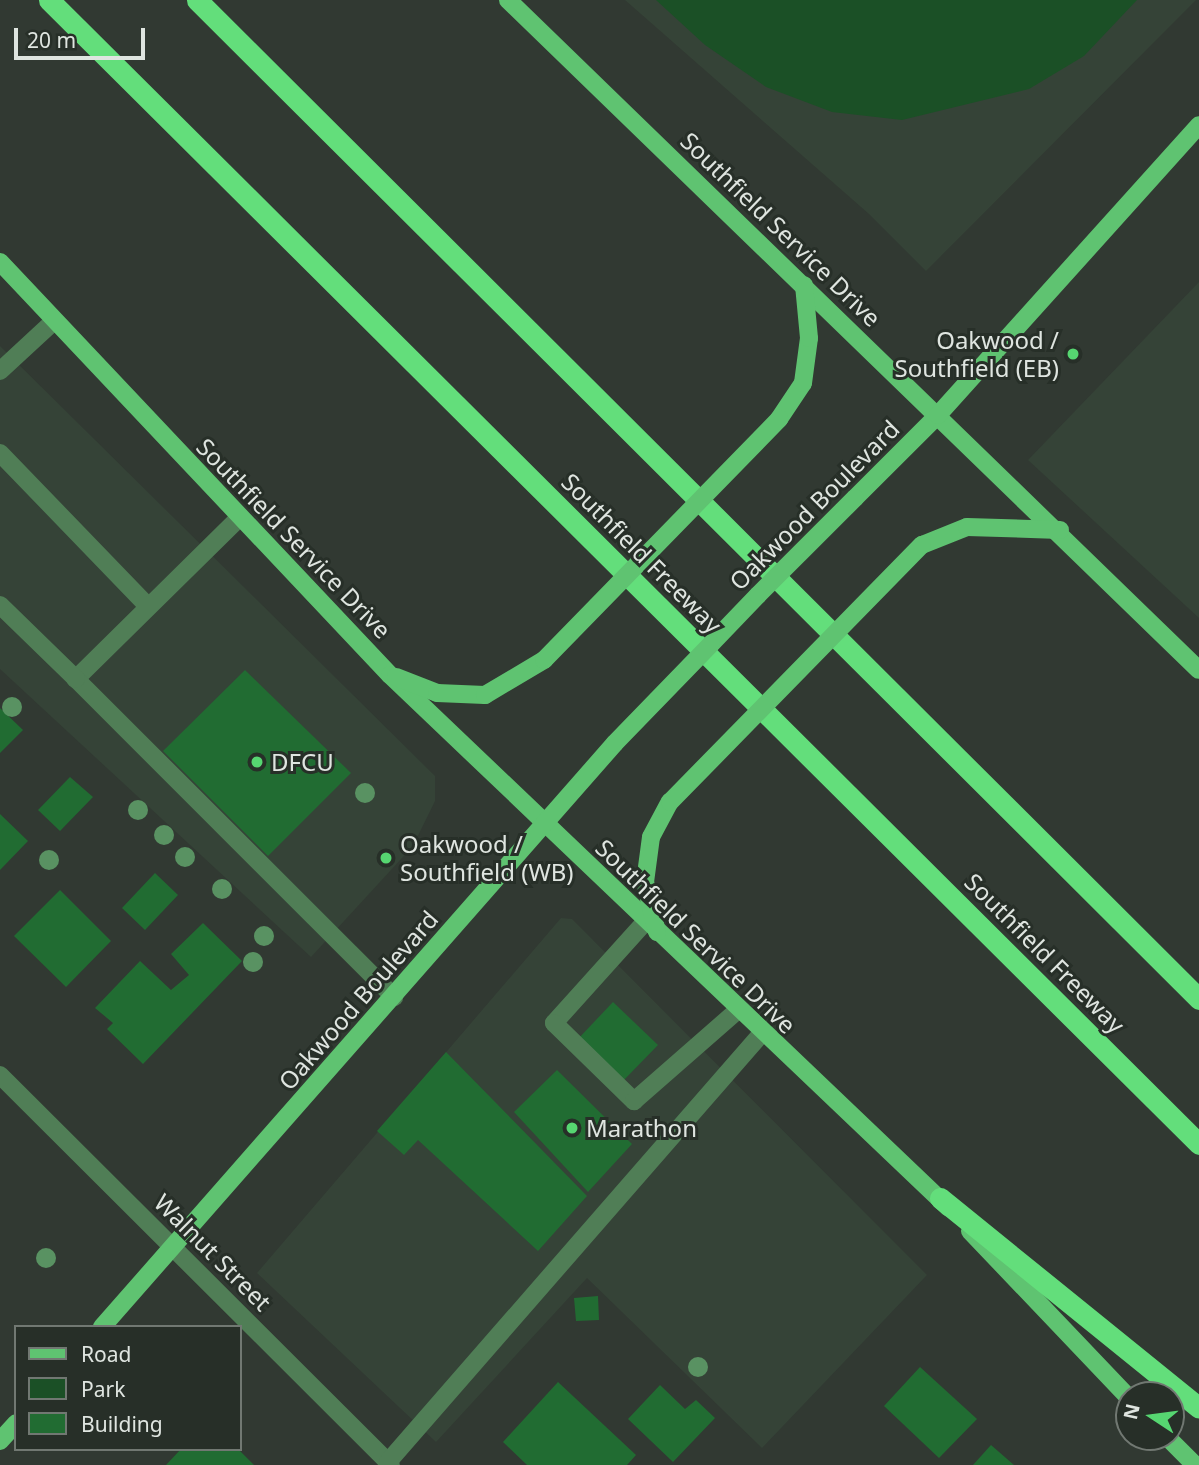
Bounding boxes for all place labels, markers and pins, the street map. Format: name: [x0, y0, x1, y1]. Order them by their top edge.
place label: Oakwood / Southfield (EB): [894, 326, 1059, 382]
marker: Oakwood / Southfield (EB): [1065, 346, 1081, 362]
place label: DFCU: [271, 748, 334, 776]
marker: DFCU: [249, 754, 265, 770]
place label: Oakwood / Southfield (WB): [400, 830, 574, 886]
marker: Oakwood / Southfield (WB): [378, 850, 394, 866]
place label: Marathon: [586, 1114, 697, 1142]
marker: Marathon: [564, 1120, 580, 1136]

